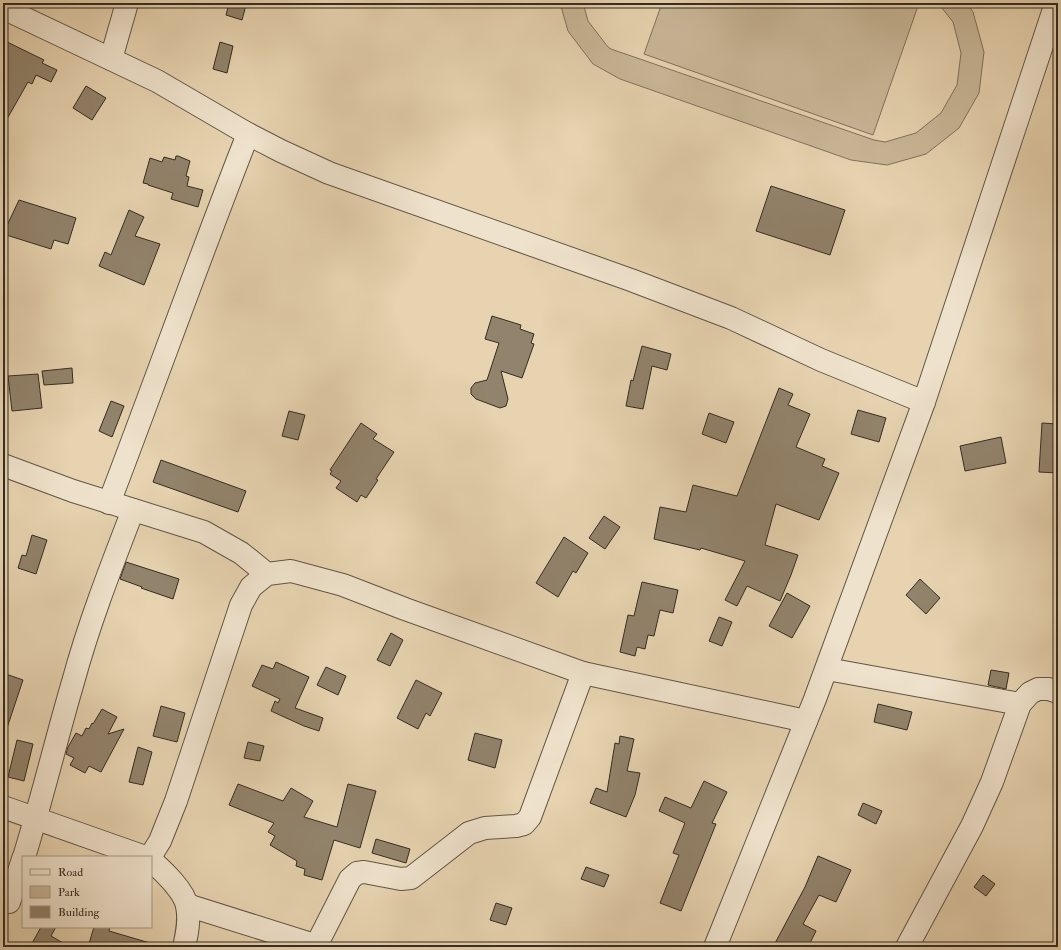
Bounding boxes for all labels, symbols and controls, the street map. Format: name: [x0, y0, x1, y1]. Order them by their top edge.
legend: [22, 856, 152, 928]
text: Road: [58, 865, 83, 880]
text: Park: [58, 885, 80, 900]
text: Building: [58, 905, 101, 920]

